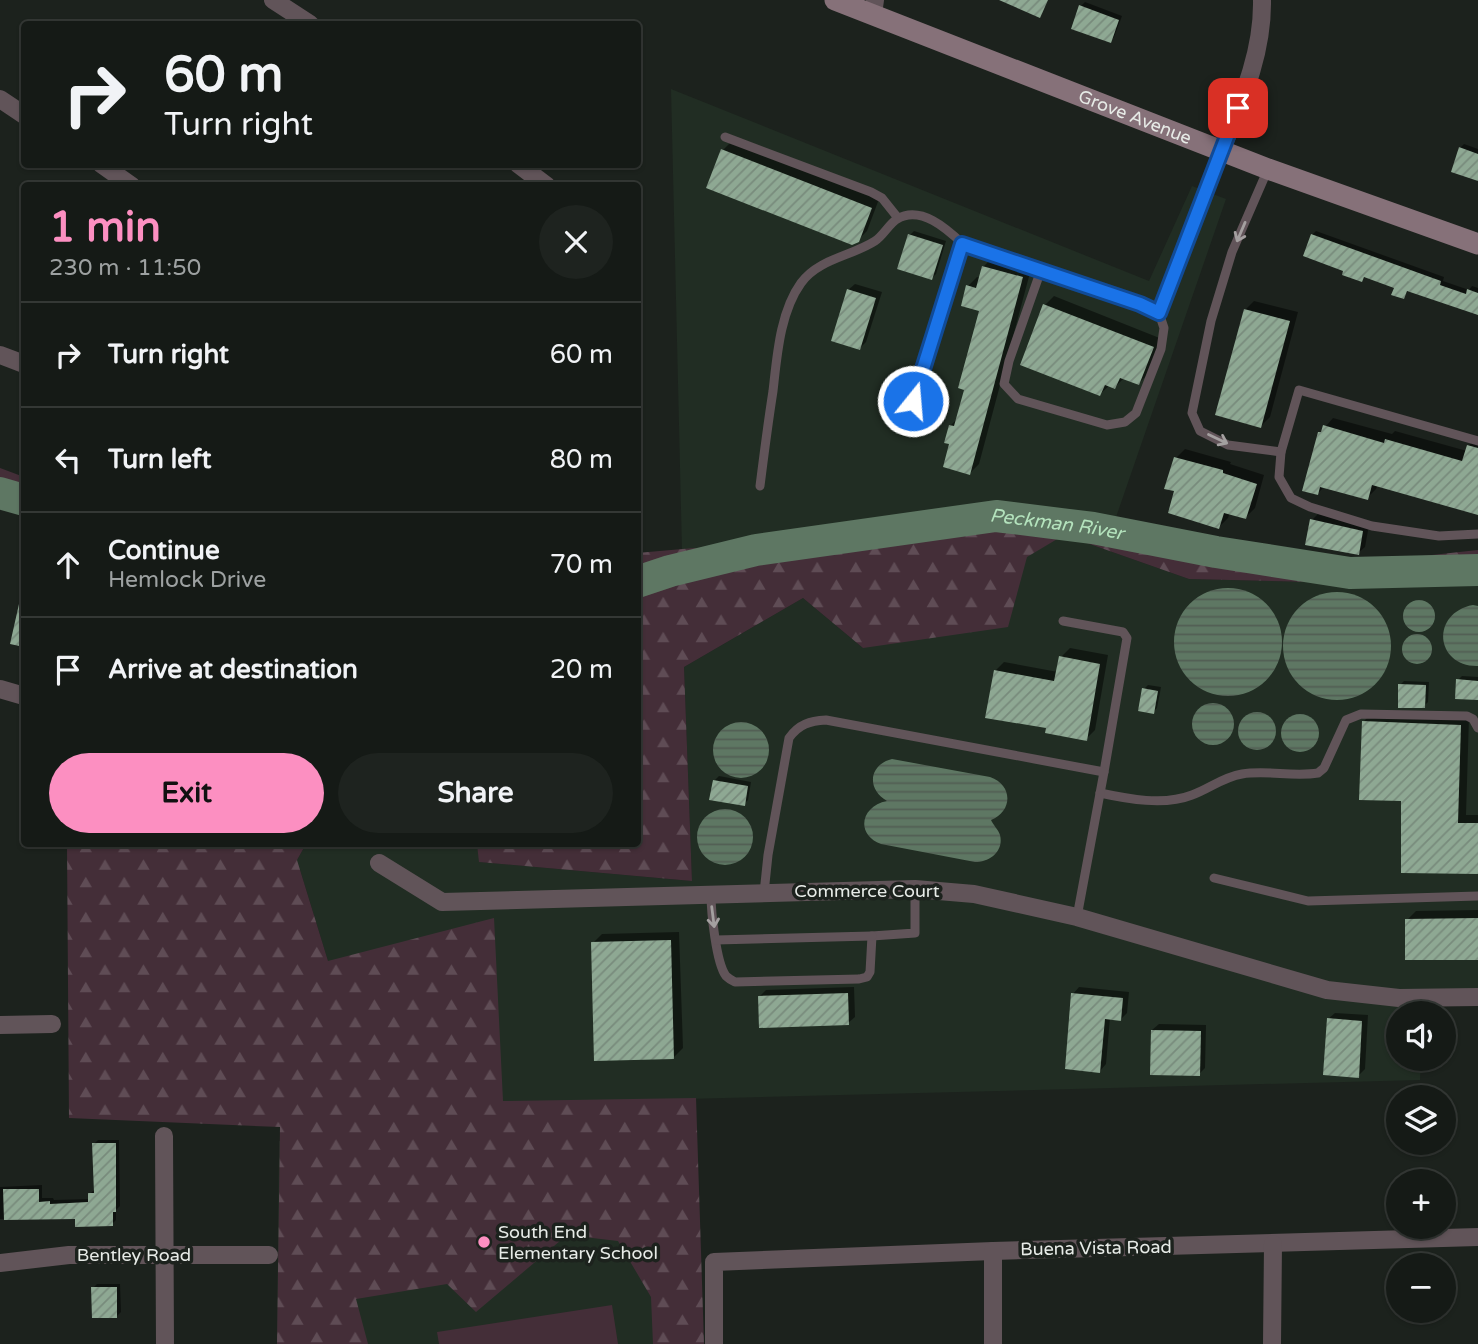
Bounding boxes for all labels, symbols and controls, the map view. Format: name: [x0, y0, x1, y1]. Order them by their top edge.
text: 60 m: [164, 46, 283, 105]
icon: right: [49, 49, 140, 140]
pin: [1208, 78, 1268, 138]
street label: Grove Avenue: [1075, 85, 1195, 149]
icon: arrive: [1219, 89, 1257, 127]
text: Turn right: [164, 106, 313, 144]
text: 1 min: [49, 202, 161, 253]
button: close: [539, 205, 613, 279]
one-way arrow: [1234, 221, 1247, 242]
text: 230 m · 11:50: [49, 254, 201, 282]
icon: right: [49, 336, 87, 374]
text: Turn right: [108, 339, 229, 370]
text: 60 m: [550, 339, 613, 370]
position arrow: [876, 364, 950, 438]
one-way arrow: [1207, 433, 1228, 447]
icon: left: [49, 441, 87, 479]
text: Turn left: [108, 444, 211, 475]
text: 80 m: [550, 444, 613, 475]
water label: Peckman River: [989, 504, 1128, 545]
text: Continue: [108, 535, 220, 566]
icon: ahead: [49, 546, 87, 584]
text: 70 m: [550, 549, 613, 580]
text: Hemlock Drive: [108, 566, 266, 594]
icon: arrive: [49, 651, 87, 689]
text: Arrive at destination: [108, 654, 358, 685]
text: 20 m: [550, 654, 613, 685]
button: Exit: [49, 753, 324, 833]
button: Share: [338, 753, 613, 833]
street label: Commerce Court: [794, 880, 940, 902]
one-way arrow: [706, 905, 719, 928]
map controls: [1386, 1001, 1456, 1323]
button: sound: [1386, 1001, 1456, 1071]
button: layers: [1386, 1085, 1456, 1155]
button: +: [1386, 1169, 1456, 1239]
place label: South End Elementary School: [498, 1221, 658, 1264]
marker: South End Elementary School: [476, 1234, 492, 1250]
street label: Buena Vista Road: [1020, 1236, 1172, 1260]
street label: Bentley Road: [77, 1244, 191, 1266]
button: −: [1386, 1253, 1456, 1323]

